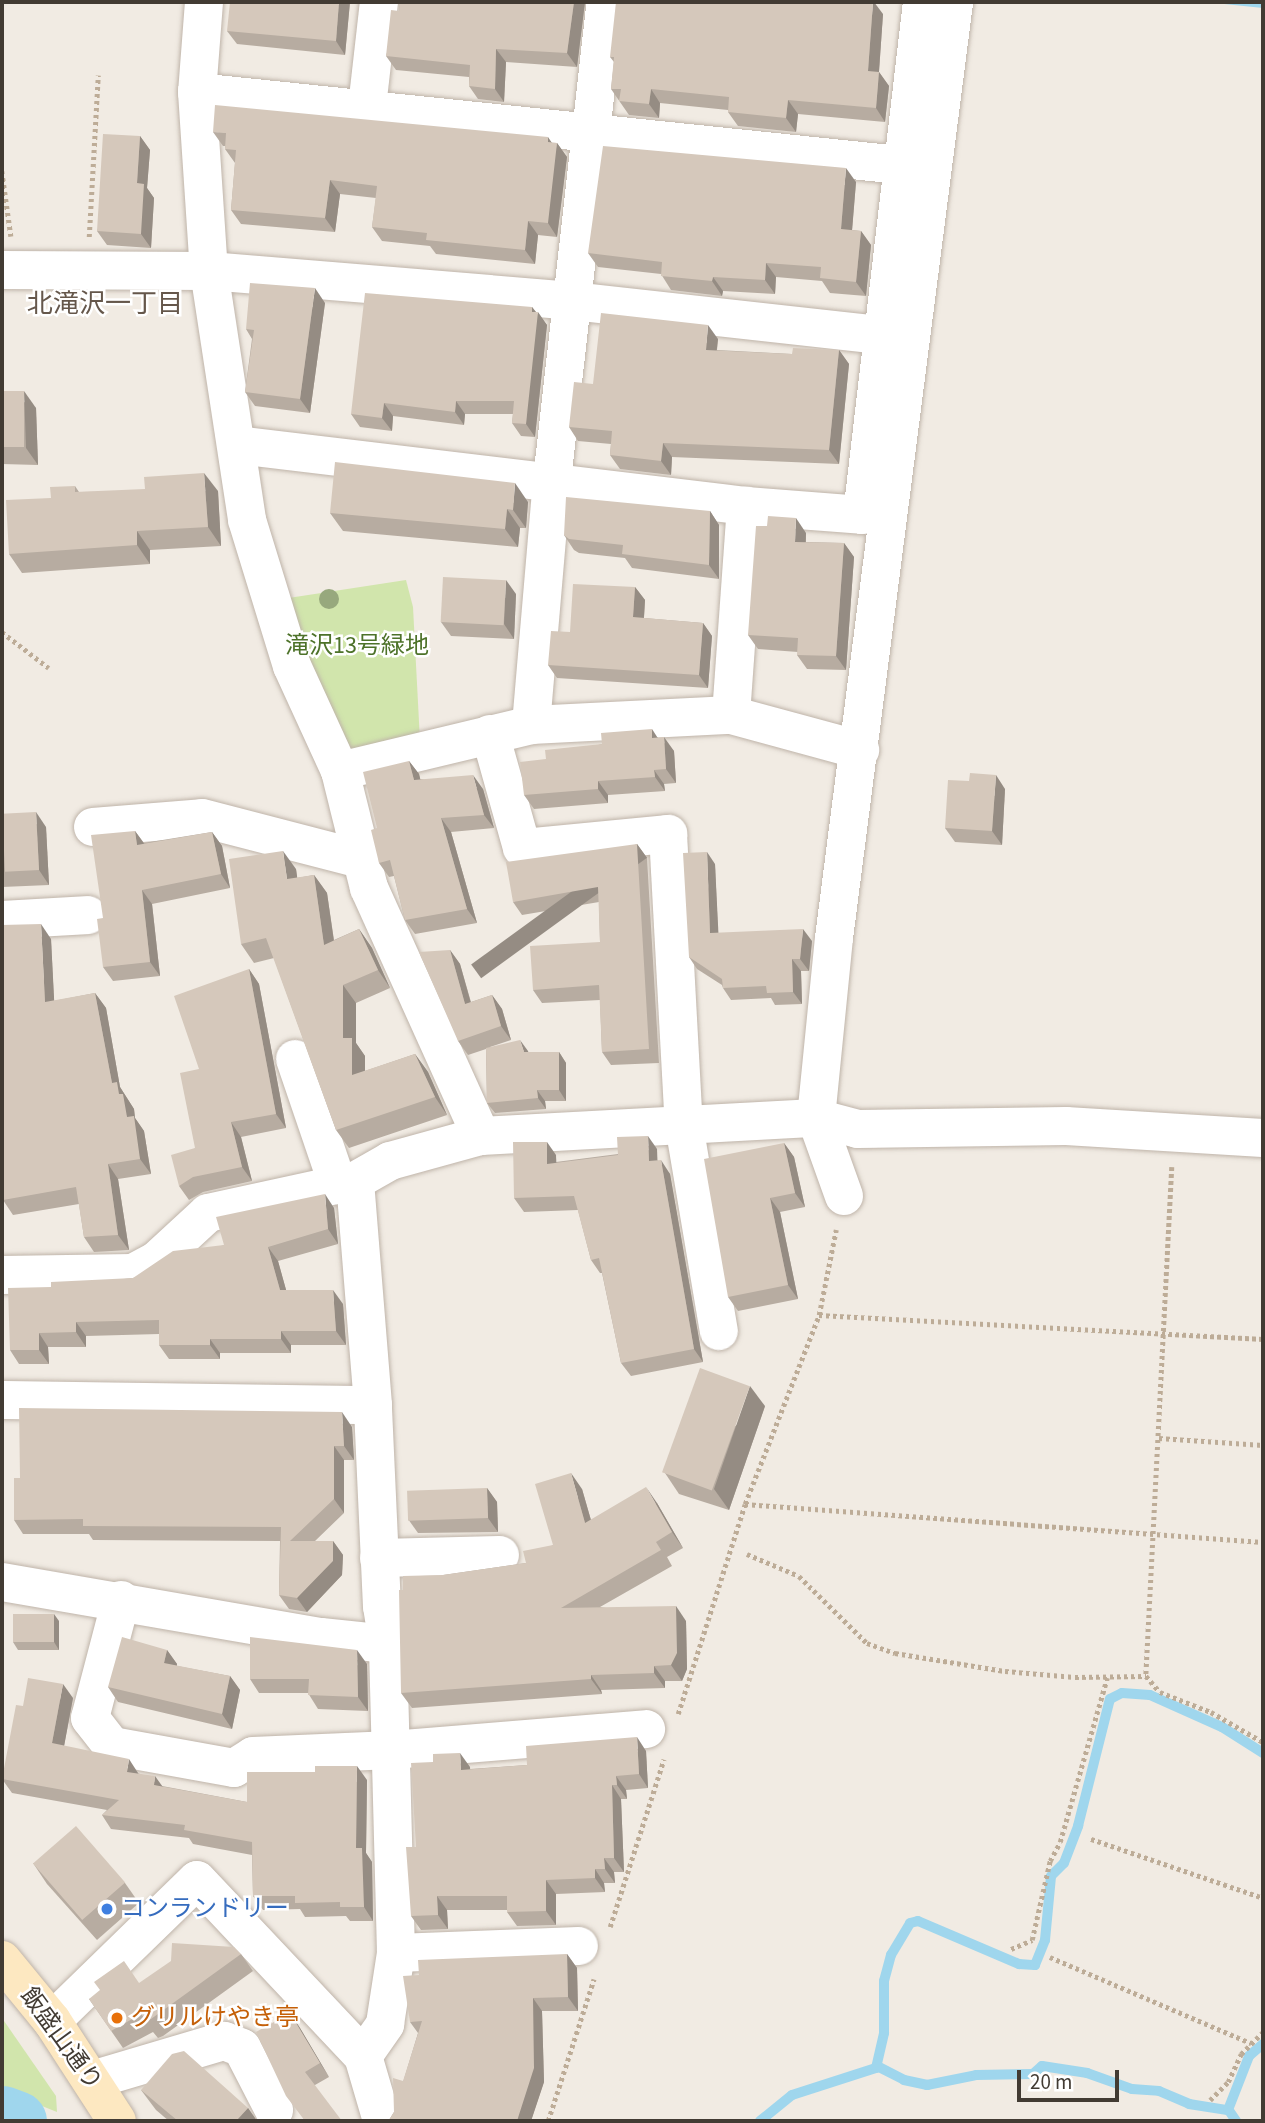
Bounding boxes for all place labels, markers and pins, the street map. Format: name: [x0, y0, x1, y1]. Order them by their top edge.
place label: コンランドリー: [121, 1895, 289, 1923]
marker: コンランドリー: [99, 1901, 115, 1917]
place label: グリルけやき亭: [131, 2004, 299, 2032]
marker: グリルけやき亭: [109, 2010, 125, 2026]

